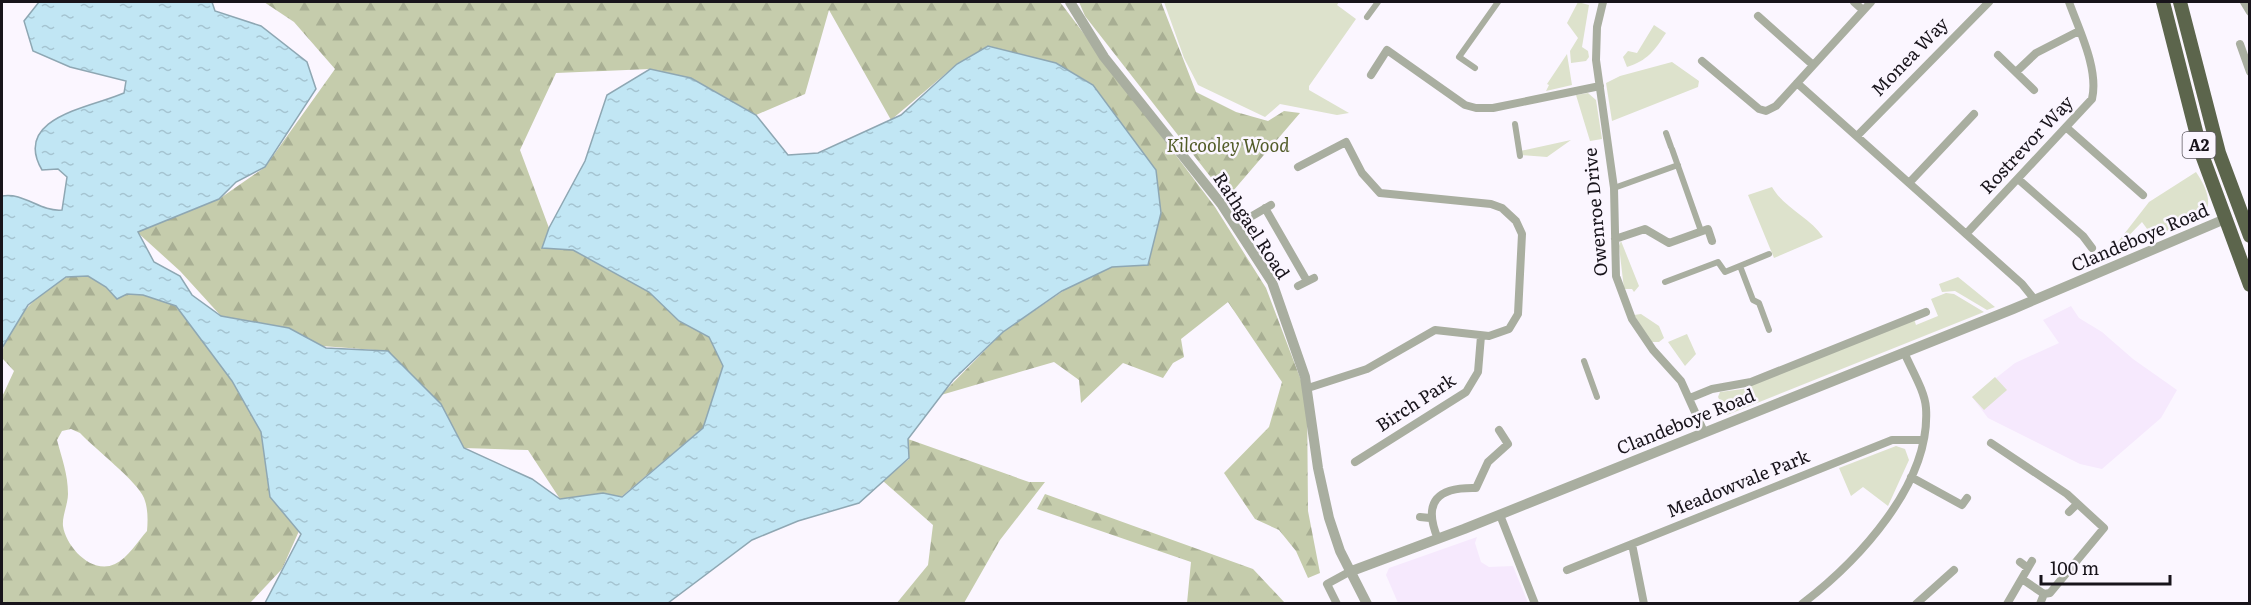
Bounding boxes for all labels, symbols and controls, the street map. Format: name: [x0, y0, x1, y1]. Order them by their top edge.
street label: Monea Way: [1864, 10, 1954, 102]
street label: Rostrevor Way: [1973, 88, 2079, 199]
park label: Kilcooley Wood: [1166, 131, 1290, 158]
road number: A2: [2182, 132, 2216, 158]
street label: Owenroe Drive: [1575, 147, 1614, 278]
street label: Rathgael Road: [1207, 166, 1297, 284]
street label: Clandeboye Road: [2066, 195, 2212, 278]
street label: Birch Park: [1370, 365, 1461, 438]
street label: Clandeboye Road: [1612, 381, 1759, 461]
street label: Meadowvale Park: [1662, 441, 1814, 524]
scale bar: [2041, 548, 2170, 586]
text: 100 m: [2050, 554, 2099, 581]

